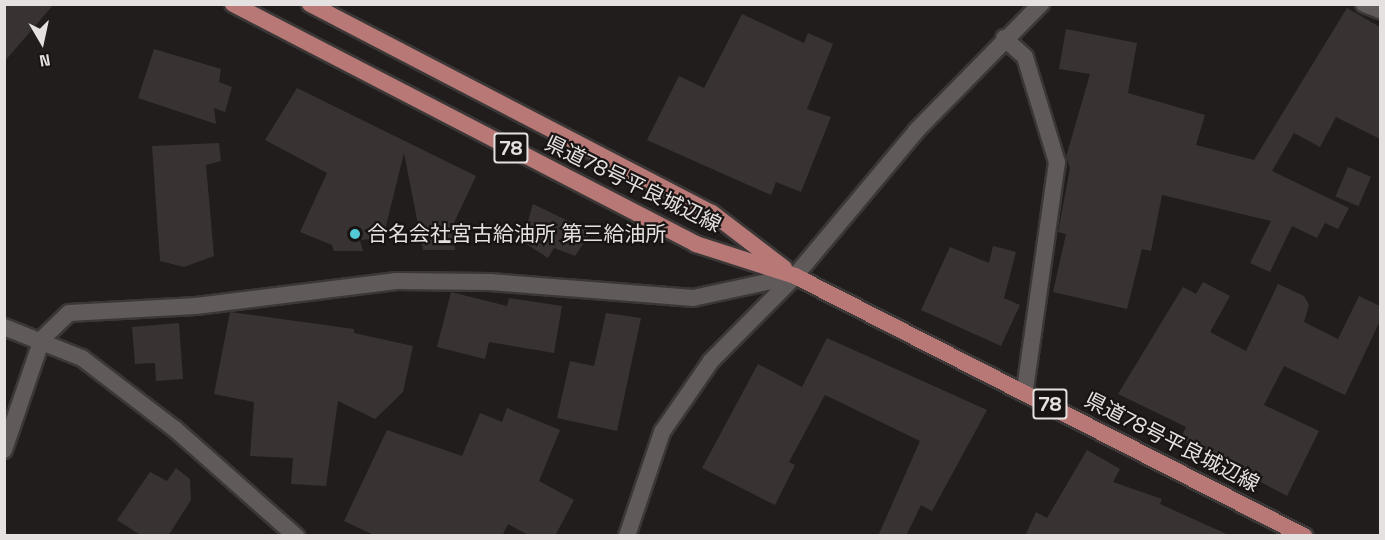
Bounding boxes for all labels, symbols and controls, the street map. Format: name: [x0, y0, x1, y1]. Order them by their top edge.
north arrow: [12, 12, 72, 72]
text: N: [38, 49, 52, 71]
street label: 県道78号平良城辺線: [541, 130, 725, 238]
road number: 78: [493, 131, 529, 165]
place label: 合名会社宮古給油所 第三給油所: [367, 221, 666, 247]
marker: 合名会社宮古給油所 第三給油所: [348, 227, 362, 241]
road number: 78: [1032, 387, 1068, 421]
street label: 県道78号平良城辺線: [1080, 387, 1264, 497]

